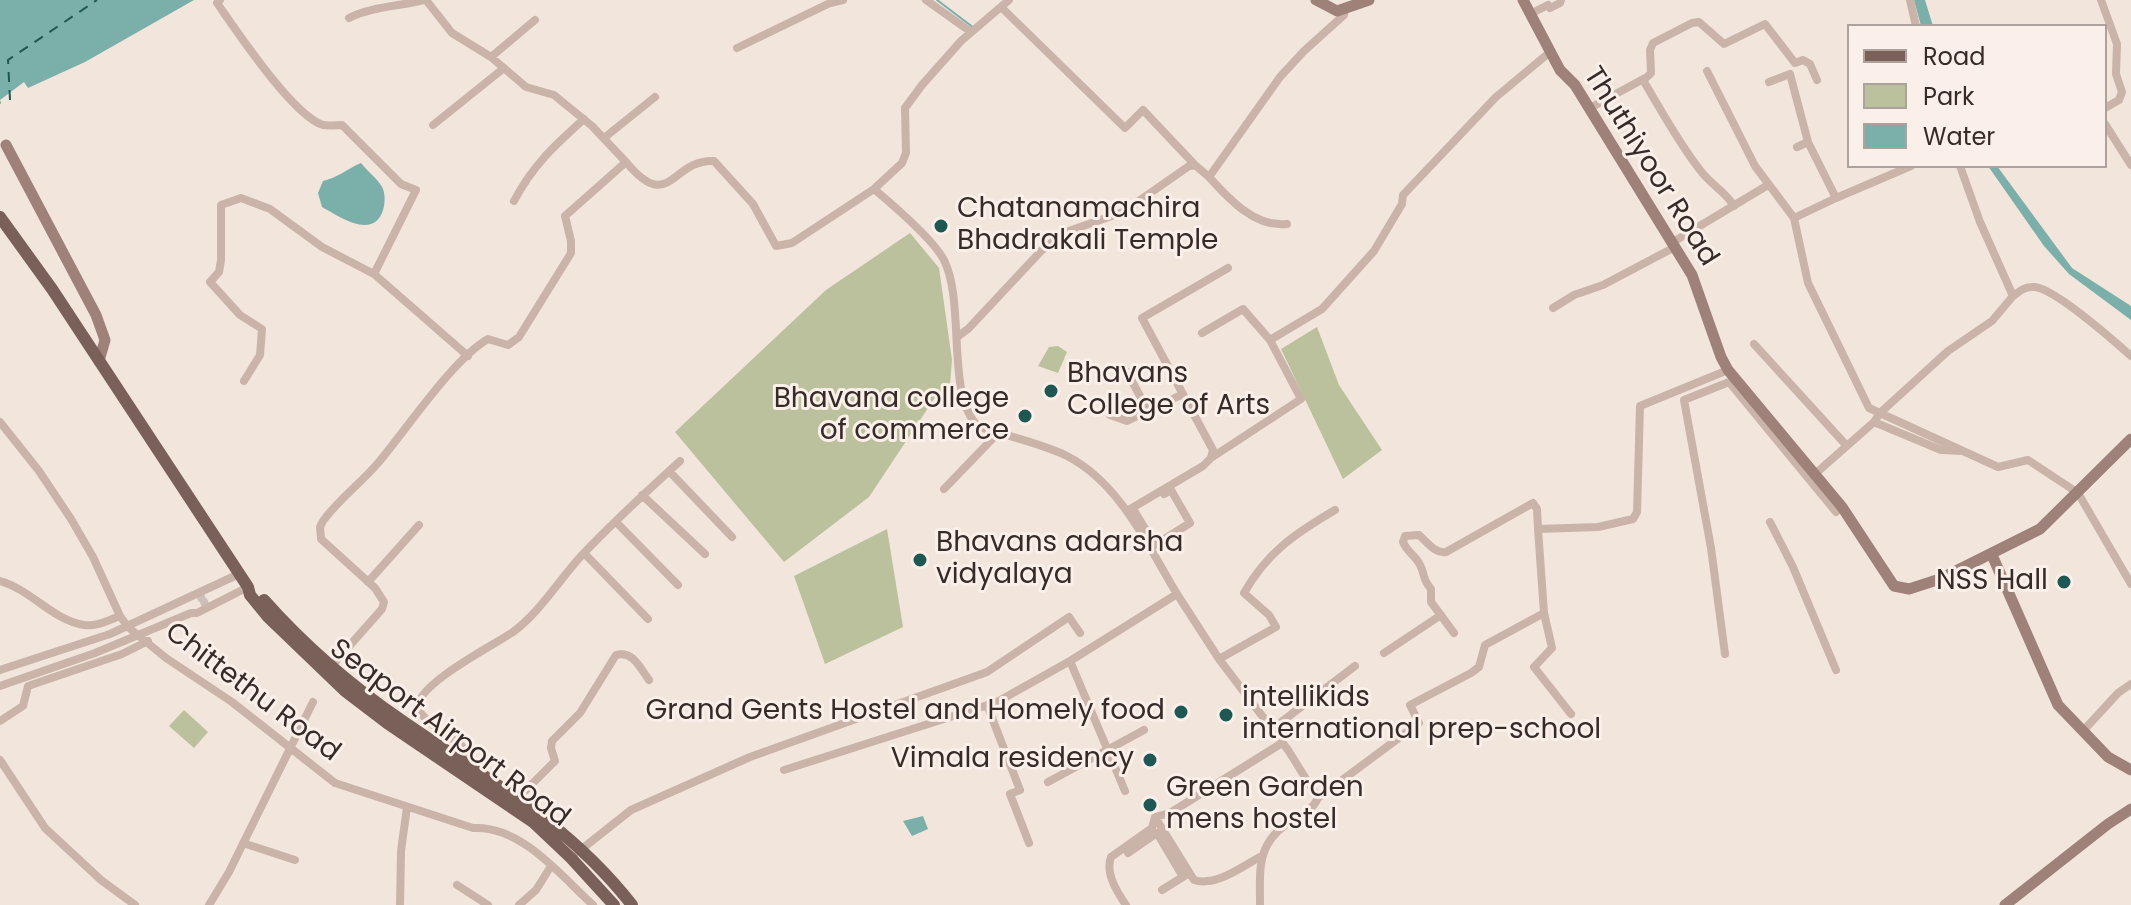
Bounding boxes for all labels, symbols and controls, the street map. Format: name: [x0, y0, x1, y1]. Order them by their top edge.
legend: [1847, 24, 2107, 168]
text: Road: [1923, 40, 1985, 73]
street label: Thuthiyoor Road: [1575, 61, 1725, 273]
text: Park: [1923, 80, 1974, 113]
text: Water: [1923, 120, 1995, 153]
place label: Chatanamachira Bhadrakali Temple: [957, 193, 1218, 259]
marker: Chatanamachira Bhadrakali Temple: [932, 217, 950, 235]
place label: Bhavans College of Arts: [1067, 358, 1270, 424]
marker: Bhavans College of Arts: [1042, 382, 1060, 400]
place label: Bhavana college of commerce: [774, 383, 1009, 449]
marker: Bhavana college of commerce: [1016, 407, 1034, 425]
place label: Bhavans adarsha vidyalaya: [936, 527, 1183, 593]
marker: Bhavans adarsha vidyalaya: [911, 551, 929, 569]
place label: NSS Hall: [1936, 565, 2048, 599]
marker: NSS Hall: [2055, 573, 2073, 591]
street label: Chittethu Road: [158, 616, 346, 770]
street label: Seaport Airport Road: [322, 633, 576, 835]
place label: intellikids international prep-school: [1242, 682, 1601, 748]
place label: Grand Gents Hostel and Homely food: [645, 695, 1165, 729]
marker: Grand Gents Hostel and Homely food: [1172, 703, 1190, 721]
marker: intellikids international prep-school: [1217, 706, 1235, 724]
place label: Vimala residency: [891, 743, 1134, 777]
marker: Vimala residency: [1141, 751, 1159, 769]
place label: Green Garden mens hostel: [1166, 772, 1364, 838]
marker: Green Garden mens hostel: [1141, 796, 1159, 814]

